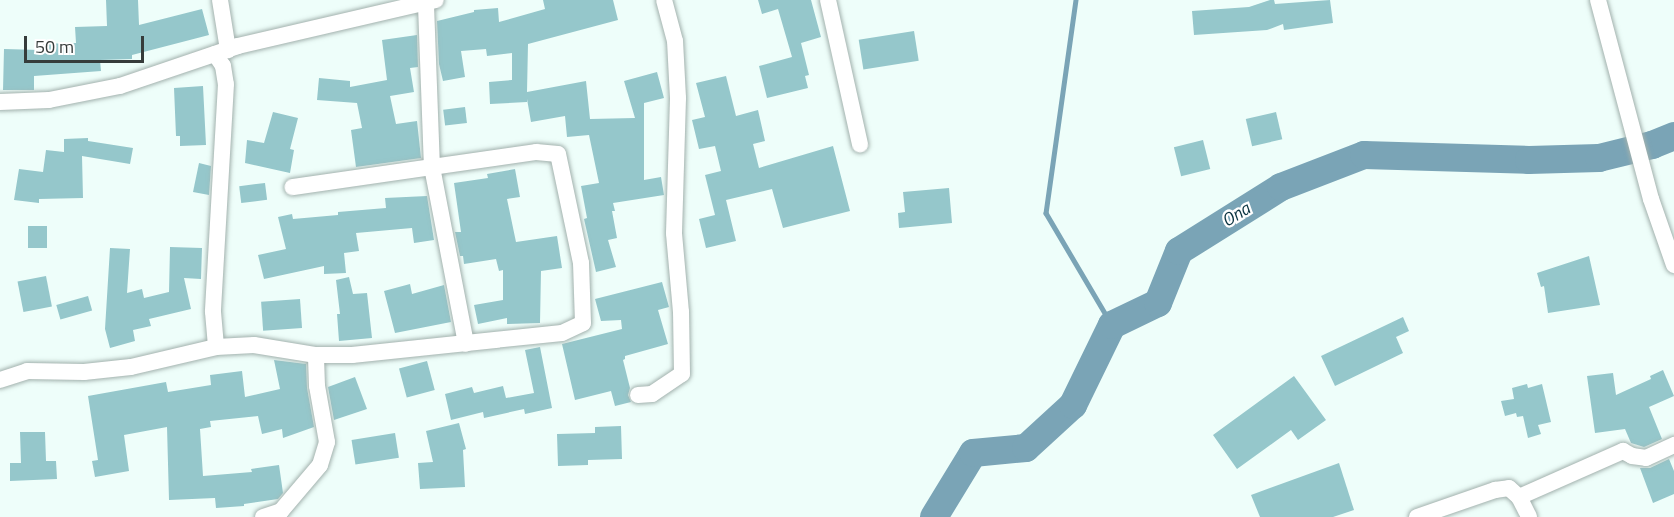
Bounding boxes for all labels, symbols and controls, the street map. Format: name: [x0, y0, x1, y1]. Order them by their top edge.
scale bar: [27, 24, 147, 62]
text: 50 m: [35, 33, 74, 60]
water label: Ona: [1218, 198, 1254, 232]

